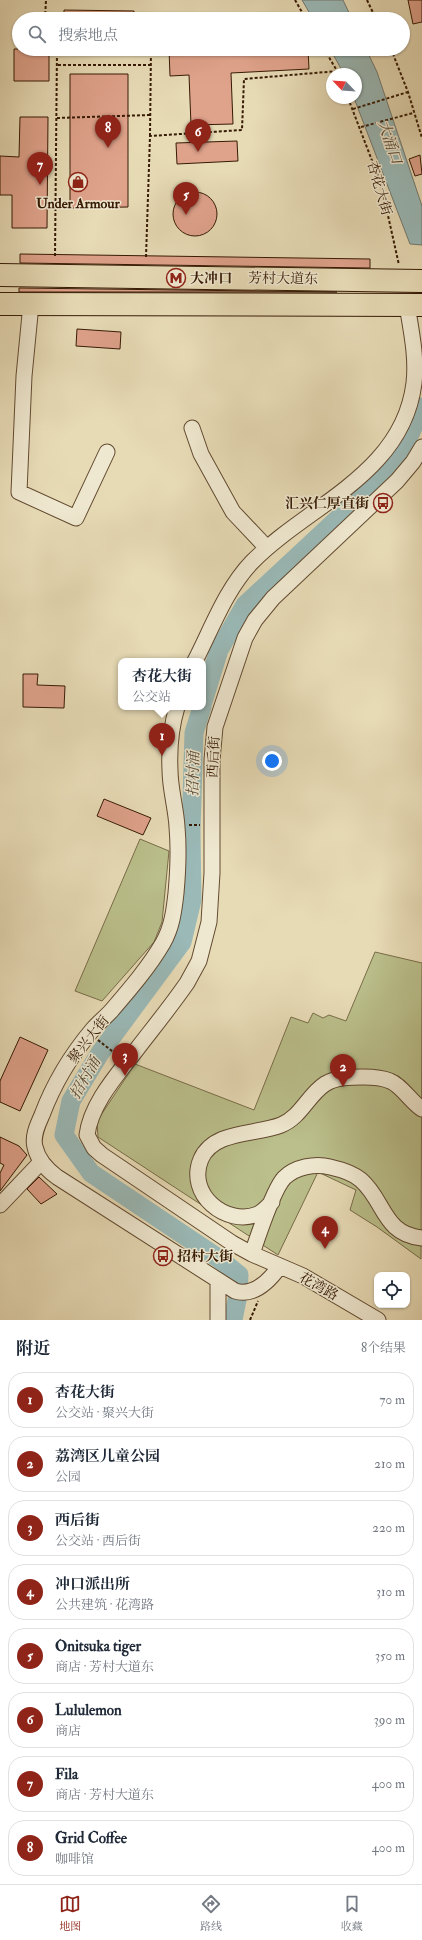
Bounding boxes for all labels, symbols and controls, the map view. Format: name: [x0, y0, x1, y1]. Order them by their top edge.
search box: [12, 12, 410, 56]
icon: search: [26, 23, 48, 45]
text: 搜索地点: [58, 26, 118, 45]
north arrow: [326, 68, 362, 104]
pin: 8: [95, 115, 121, 148]
water label: 大涌口: [373, 118, 406, 167]
pin: 6: [185, 119, 211, 152]
pin: 7: [27, 152, 53, 185]
street label: 杏花大街: [364, 159, 395, 217]
shop icon: Under Armour: [67, 171, 89, 193]
pin: 5: [173, 182, 199, 215]
place label: Under Armour: [36, 195, 121, 212]
metro station icon: 大冲口: [165, 267, 187, 289]
street label: 芳村大道东: [248, 269, 318, 288]
place label: 大冲口: [190, 270, 232, 287]
bus stop icon: 汇兴仁厚直街: [372, 492, 394, 514]
place label: 汇兴仁厚直街: [285, 495, 369, 512]
popup: [118, 658, 206, 710]
text: 杏花大街: [132, 667, 192, 686]
text: 公交站: [132, 689, 171, 705]
pin: 1: [149, 723, 175, 756]
street label: 西后街: [204, 736, 223, 778]
water label: 招村涌: [184, 749, 203, 797]
your location: [262, 751, 282, 771]
street label: 聚兴大街: [64, 1012, 113, 1066]
pin: 3: [112, 1043, 138, 1076]
water label: 招村涌: [66, 1052, 106, 1102]
pin: 2: [330, 1054, 356, 1087]
pin: 4: [312, 1216, 338, 1249]
bus stop icon: 招村大街: [152, 1245, 174, 1267]
place label: 招村大街: [177, 1248, 233, 1265]
street label: 花湾路: [296, 1269, 341, 1304]
map controls: [374, 1272, 410, 1308]
button: locate: [374, 1272, 410, 1308]
text: 附近: [16, 1338, 50, 1359]
text: 8个结果: [361, 1340, 406, 1356]
text: 杏花大街: [55, 1383, 115, 1402]
text: 1: [28, 1392, 32, 1408]
text: 70 m: [380, 1392, 405, 1408]
text: 公交站 · 聚兴大街: [55, 1405, 154, 1421]
text: 荔湾区儿童公园: [55, 1447, 160, 1466]
text: 2: [27, 1456, 33, 1472]
text: 210 m: [374, 1456, 405, 1472]
text: 公园: [55, 1469, 81, 1485]
text: 西后街: [55, 1511, 100, 1530]
text: 3: [28, 1520, 33, 1536]
text: 220 m: [372, 1520, 405, 1536]
text: 公交站 · 西后街: [55, 1533, 141, 1549]
text: 冲口派出所: [55, 1575, 130, 1594]
text: 4: [26, 1584, 34, 1600]
text: 310 m: [376, 1584, 405, 1600]
text: 公共建筑 · 花湾路: [55, 1597, 154, 1613]
text: Onitsuka tiger: [55, 1637, 141, 1656]
text: 5: [27, 1648, 33, 1664]
text: 350 m: [375, 1648, 405, 1664]
text: 商店 · 芳村大道东: [55, 1659, 154, 1675]
text: Lululemon: [55, 1701, 122, 1720]
text: 6: [27, 1712, 33, 1728]
text: 390 m: [374, 1712, 405, 1728]
text: 商店: [55, 1723, 81, 1739]
text: Fila: [55, 1765, 78, 1784]
text: 7: [27, 1776, 33, 1792]
text: 400 m: [372, 1776, 405, 1792]
text: 商店 · 芳村大道东: [55, 1787, 154, 1803]
text: Grid Coffee: [55, 1829, 127, 1848]
text: 8: [27, 1840, 33, 1856]
text: 400 m: [372, 1840, 405, 1856]
text: 咖啡馆: [55, 1851, 94, 1867]
tab: 地图: [59, 1893, 81, 1933]
tab: 路线: [200, 1893, 222, 1933]
tab: 收藏: [341, 1893, 363, 1933]

